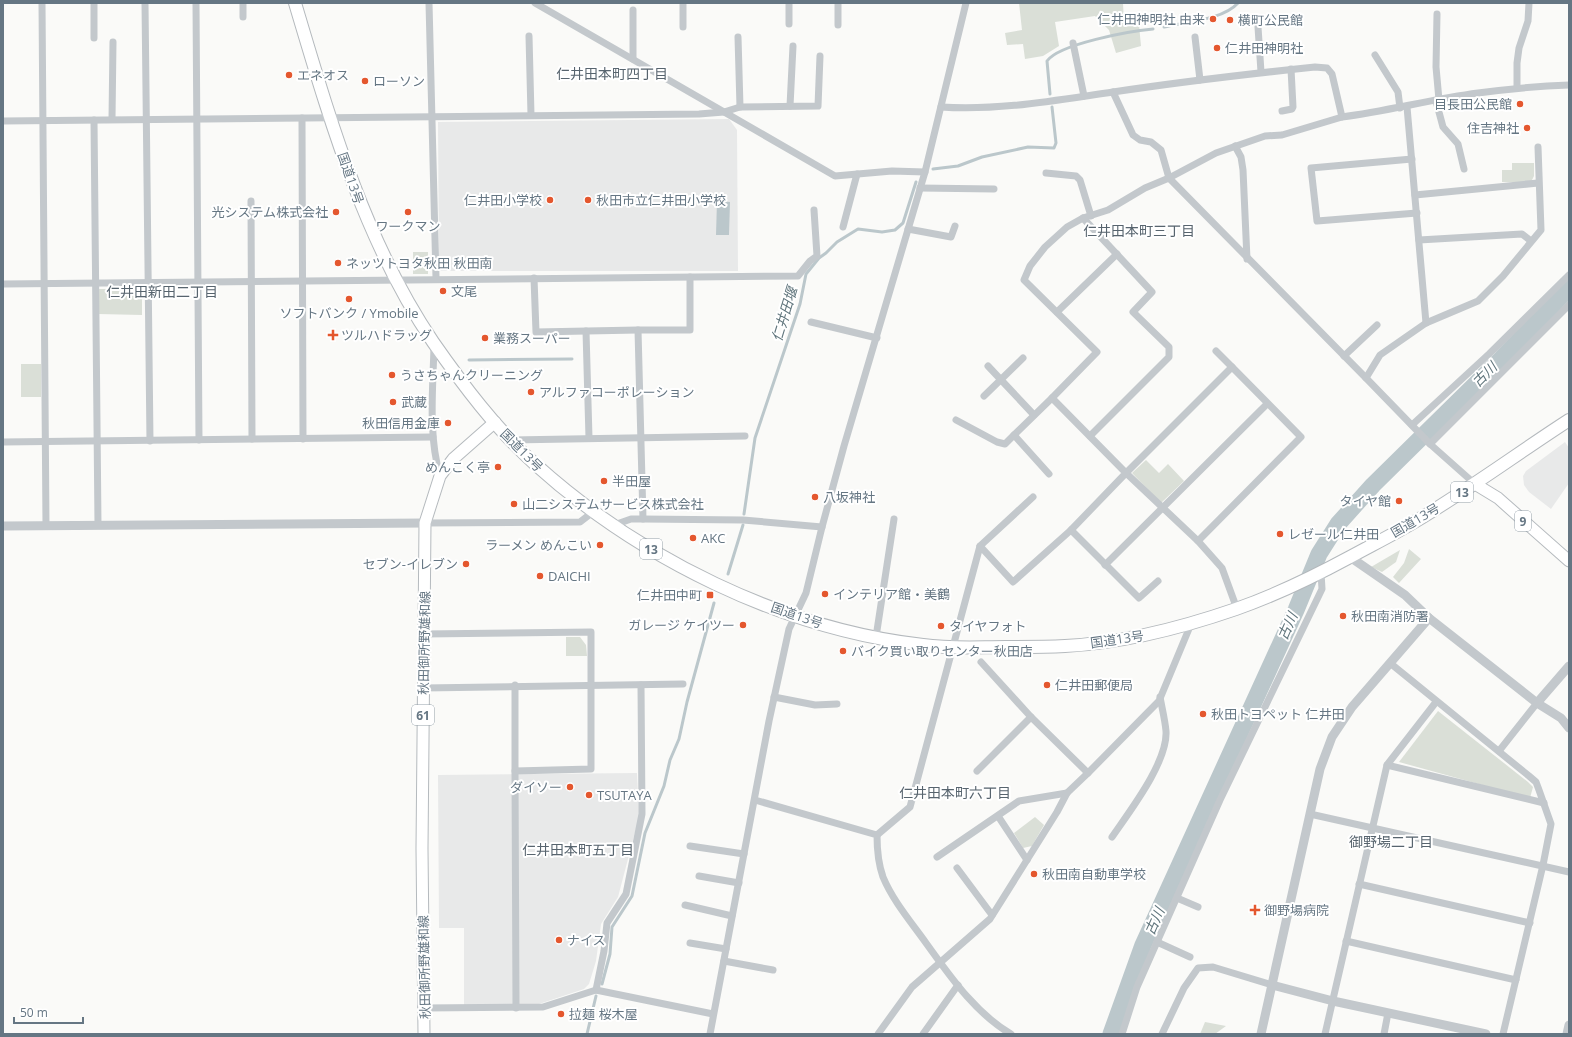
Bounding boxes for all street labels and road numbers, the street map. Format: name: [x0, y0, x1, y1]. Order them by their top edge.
street label: 国道13号: [334, 150, 368, 206]
street label: 国道13号: [497, 425, 547, 475]
road number: 13: [1451, 482, 1473, 502]
street label: 国道13号: [1387, 499, 1443, 541]
road number: 9: [1515, 511, 1531, 531]
road number: 13: [640, 539, 662, 559]
street label: 秋田御所野雄和線: [414, 591, 434, 695]
street label: 国道13号: [769, 598, 825, 632]
street label: 国道13号: [1089, 626, 1145, 652]
road number: 61: [412, 705, 434, 725]
street label: 秋田御所野雄和線: [414, 915, 434, 1019]

